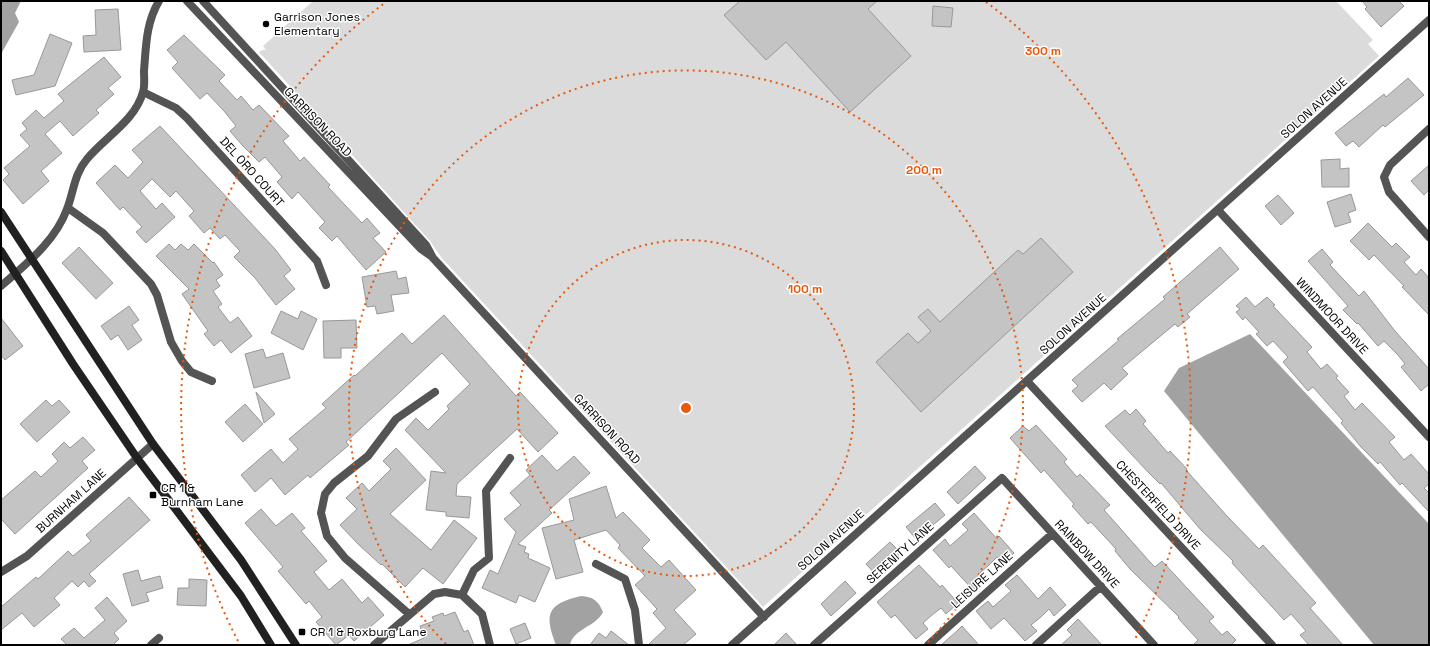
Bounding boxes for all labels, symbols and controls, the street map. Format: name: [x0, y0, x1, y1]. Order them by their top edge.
place label: Garrison Jones Elementary: [274, 9, 360, 39]
marker: Garrison Jones Elementary: [261, 19, 271, 29]
text: 300 m: [1025, 43, 1061, 59]
street label: SOLON AVENUE: [1277, 74, 1351, 142]
street label: GARRISON ROAD: [281, 84, 355, 160]
street label: DEL ORO COURT: [216, 134, 288, 210]
text: 200 m: [906, 162, 942, 178]
street label: WINDMOOR DRIVE: [1292, 274, 1372, 358]
text: 100 m: [788, 281, 822, 297]
street label: SOLON AVENUE: [1036, 290, 1110, 358]
street label: GARRISON ROAD: [570, 390, 644, 468]
centre of rings: [679, 401, 693, 415]
street label: CHESTERFIELD DRIVE: [1112, 457, 1204, 553]
street label: BURNHAM LANE: [33, 465, 110, 537]
place label: CR 1 & Burnham Lane: [161, 480, 244, 510]
marker: CR 1 & Burnham Lane: [148, 490, 158, 500]
street label: SOLON AVENUE: [794, 506, 868, 574]
street label: RAINBOW DRIVE: [1051, 516, 1123, 592]
street label: SERENITY LANE: [863, 518, 937, 588]
street label: LEISURE LANE: [948, 548, 1016, 612]
place label: CR 1 & Roxburg Lane: [310, 624, 427, 640]
marker: CR 1 & Roxburg Lane: [297, 627, 307, 637]

